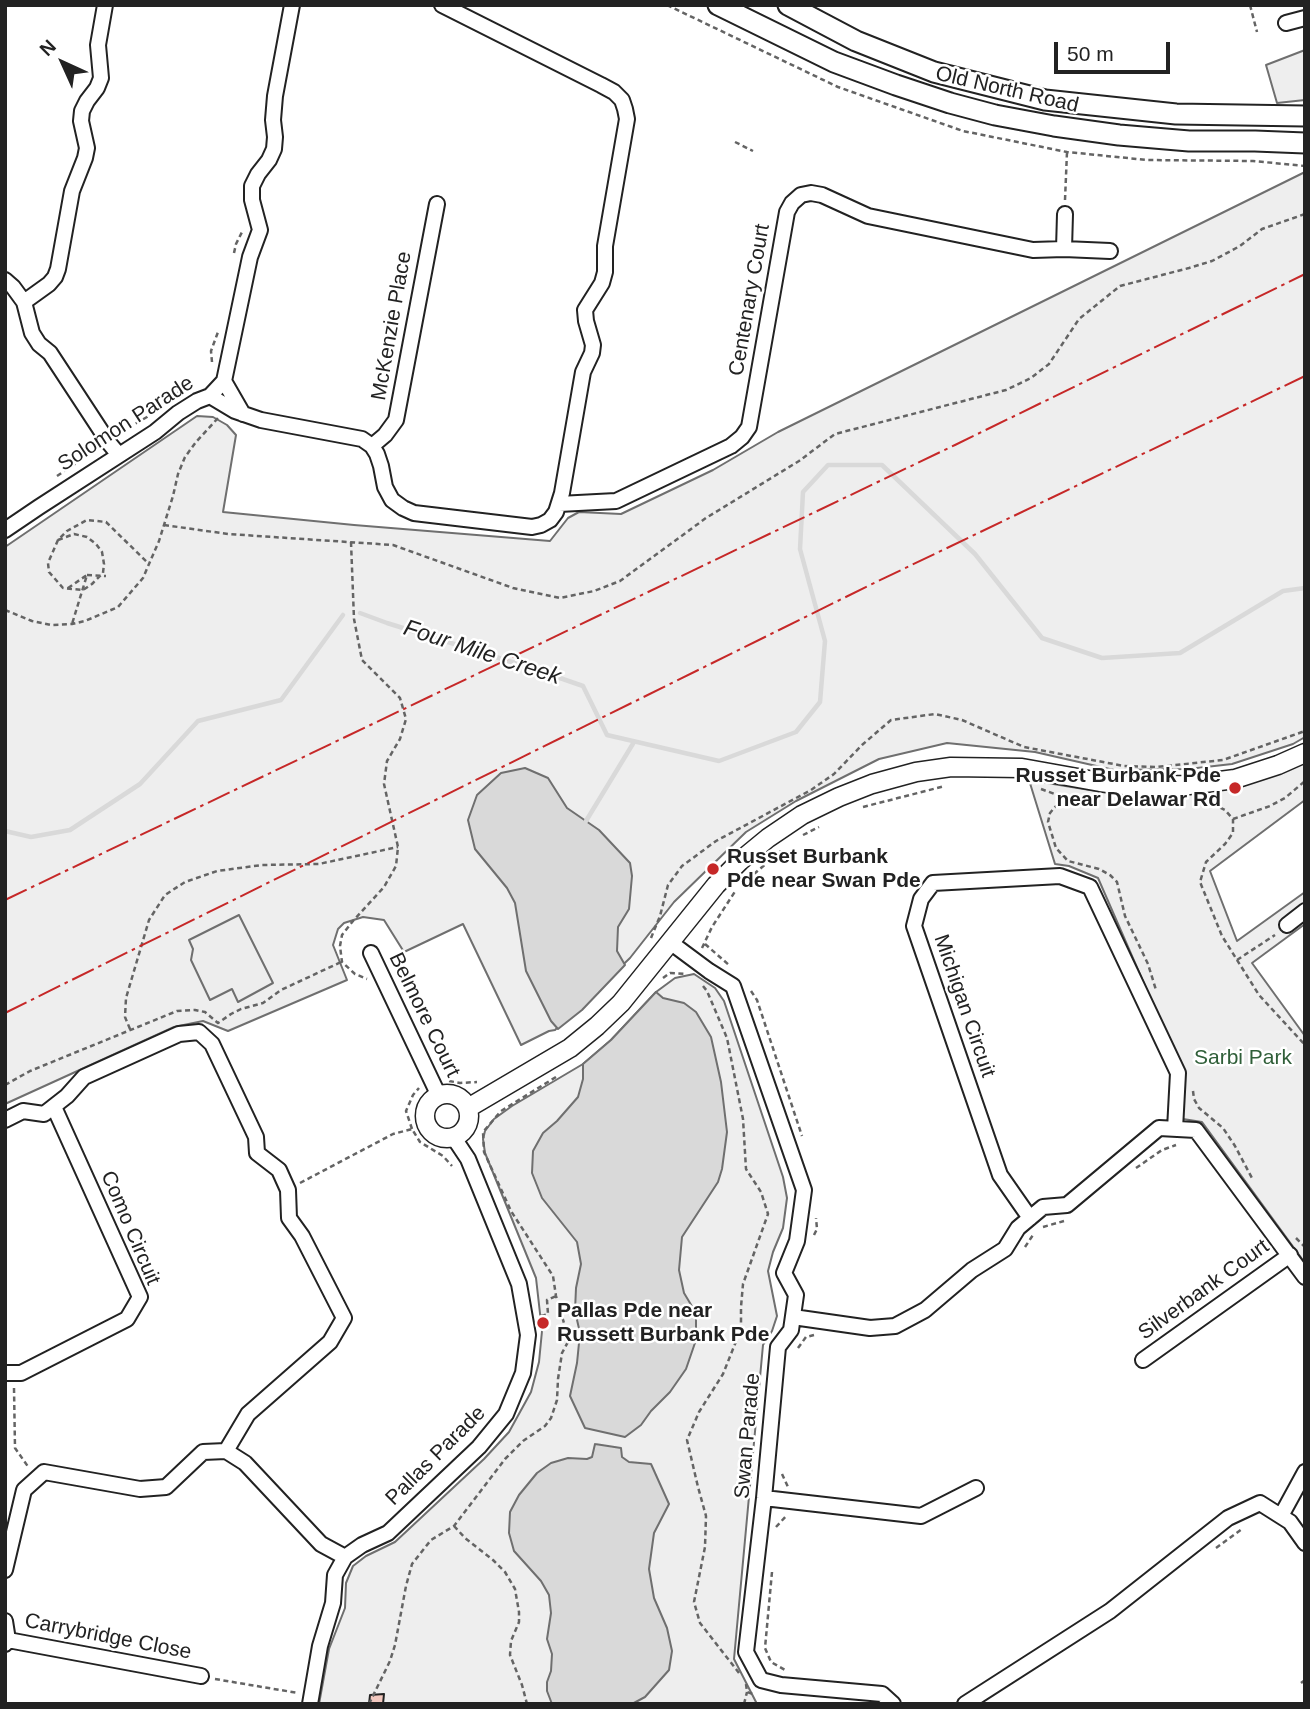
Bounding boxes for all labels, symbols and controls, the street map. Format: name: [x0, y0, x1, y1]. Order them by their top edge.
north arrow: [28, 28, 98, 98]
scale bar: [1058, 28, 1174, 72]
text: N: [36, 36, 60, 60]
text: 50 m: [1067, 42, 1114, 65]
street label: Old North Road: [933, 61, 1081, 119]
street label: Centenary Court: [724, 222, 776, 378]
street label: McKenzie Place: [367, 250, 417, 402]
street label: Solomon Parade: [54, 371, 198, 477]
water label: Four Mile Creek: [400, 615, 564, 691]
place label: Russet Burbank Pde near Delawar Rd: [1016, 763, 1221, 813]
marker: Russet Burbank Pde near Delawar Rd: [1227, 780, 1243, 796]
place label: Russet Burbank Pde near Swan Pde: [727, 844, 921, 894]
marker: Russet Burbank Pde near Swan Pde: [705, 861, 721, 877]
street label: Michigan Circuit: [928, 931, 1000, 1081]
street label: Belmore Court: [383, 949, 465, 1081]
park label: Sarbi Park: [1194, 1045, 1292, 1071]
street label: Como Circuit: [95, 1167, 165, 1289]
street label: Silverbank Court: [1134, 1234, 1274, 1346]
place label: Pallas Pde near Russett Burbank Pde: [557, 1298, 769, 1348]
marker: Pallas Pde near Russett Burbank Pde: [535, 1315, 551, 1331]
street label: Swan Parade: [730, 1372, 766, 1500]
street label: Pallas Parade: [381, 1401, 491, 1511]
street label: Carrybridge Close: [23, 1608, 193, 1666]

